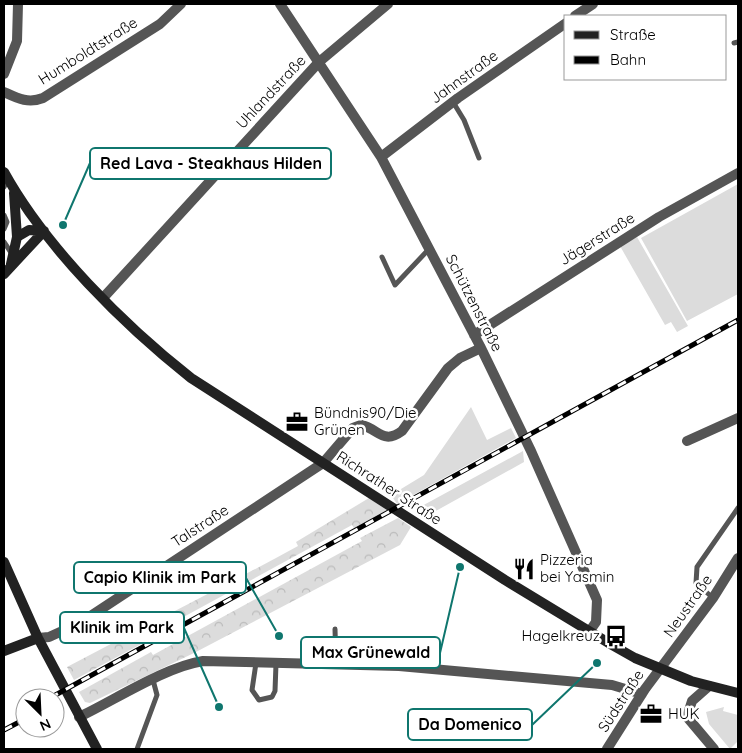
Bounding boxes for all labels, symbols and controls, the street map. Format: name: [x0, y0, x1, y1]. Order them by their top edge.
street label: Humboldtstraße: [35, 12, 141, 89]
legend: [564, 15, 727, 80]
text: Straße: [610, 25, 656, 44]
street label: Jahnstraße: [426, 46, 501, 108]
text: Bahn: [610, 50, 646, 69]
street label: Uhlandstraße: [232, 51, 310, 132]
callout: Red Lava - Steakhaus Hilden: [90, 148, 331, 179]
text: Red Lava - Steakhaus Hilden: [100, 153, 322, 173]
street label: Jägerstraße: [556, 208, 638, 269]
street label: Schützenstraße: [442, 251, 507, 355]
place label: Bündnis90/Die Grünen: [314, 403, 417, 439]
office icon: Bündnis90/Die Grünen: [284, 409, 310, 435]
street label: Richrather Straße: [333, 446, 446, 529]
street label: Talstraße: [168, 500, 232, 551]
place label: Pizzeria bei Yasmin: [540, 550, 614, 586]
restaurant icon: Pizzeria bei Yasmin: [511, 556, 537, 582]
callout: Capio Klinik im Park: [74, 562, 246, 593]
text: Capio Klinik im Park: [84, 567, 236, 587]
street label: Neustraße: [659, 571, 716, 641]
callout: Klinik im Park: [60, 612, 184, 643]
text: Klinik im Park: [70, 617, 174, 637]
bus stop icon: Hagelkreuz: [603, 623, 629, 649]
place label: Hagelkreuz: [521, 626, 600, 645]
callout: Max Grünewald: [301, 637, 440, 668]
text: Max Grünewald: [312, 642, 430, 662]
street label: Südstraße: [593, 666, 648, 735]
north arrow: [15, 688, 65, 738]
office icon: HUK: [638, 701, 664, 727]
place label: HUK: [668, 704, 700, 723]
callout: Da Domenico: [408, 709, 532, 740]
text: Da Domenico: [418, 714, 522, 734]
text: N: [37, 715, 54, 735]

